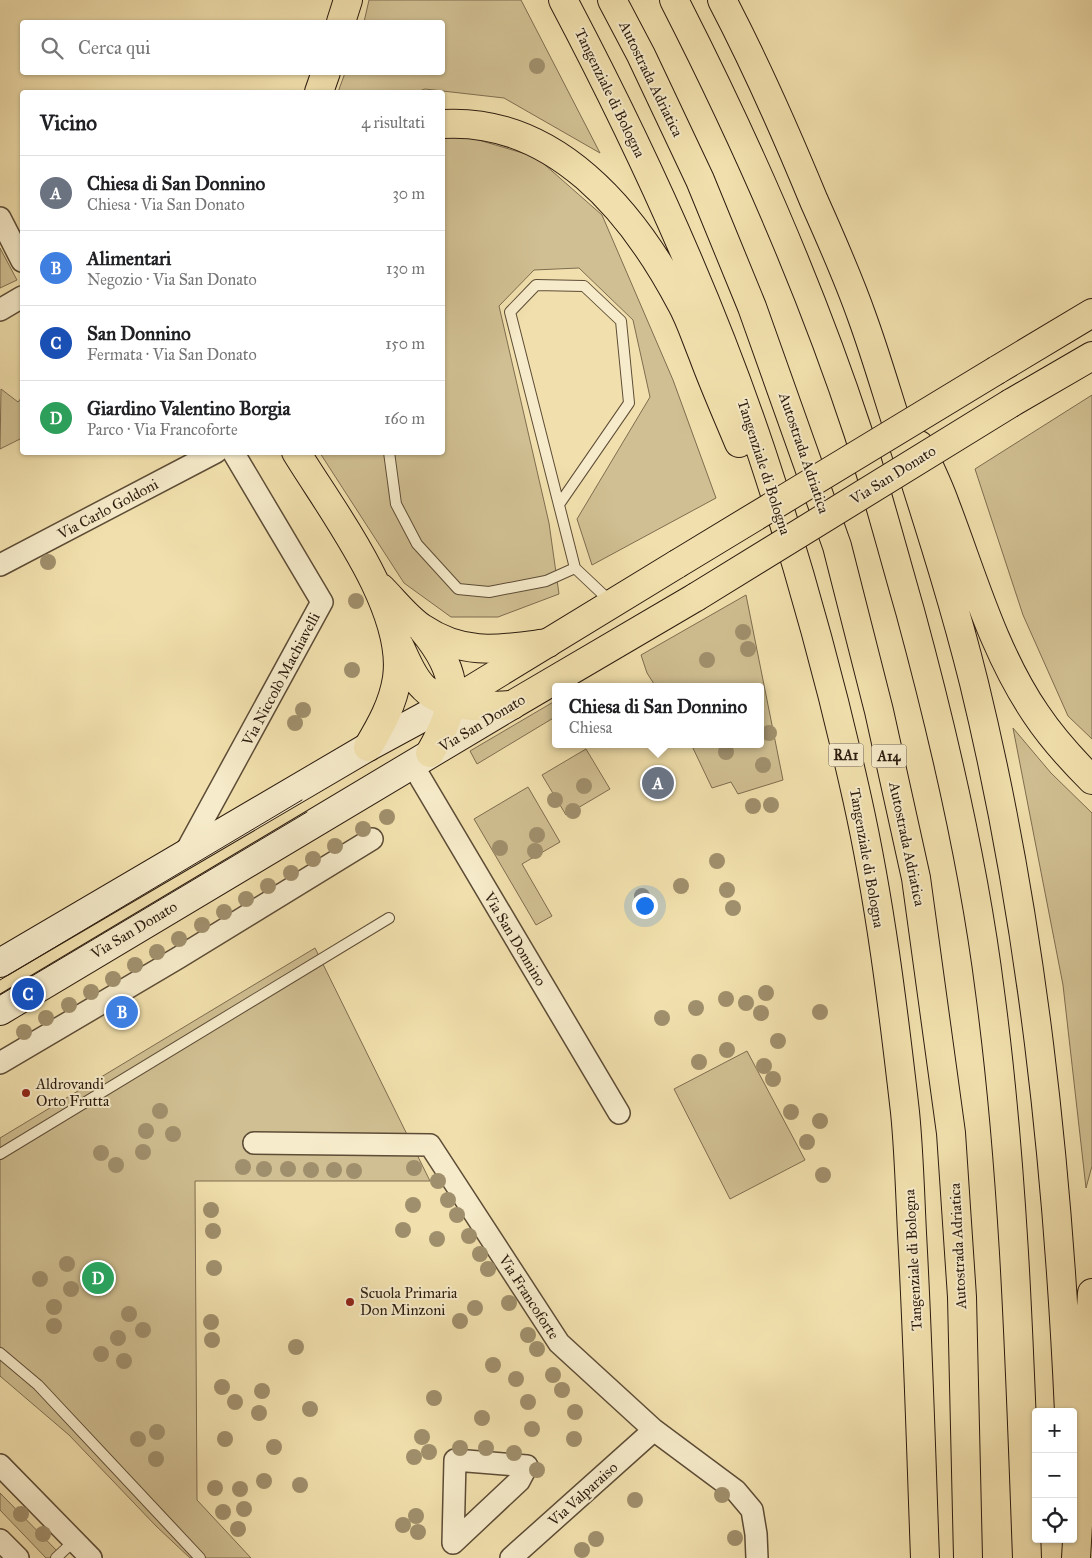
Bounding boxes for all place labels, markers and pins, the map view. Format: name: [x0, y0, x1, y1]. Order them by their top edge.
pin: A: [642, 764, 674, 802]
pin: C: [12, 975, 44, 1013]
pin: B: [106, 993, 138, 1031]
place label: Aldrovandi Orto Frutta: [35, 1075, 110, 1110]
marker: Aldrovandi Orto Frutta: [20, 1087, 32, 1099]
pin: D: [82, 1259, 114, 1297]
place label: Scuola Primaria Don Minzoni: [360, 1284, 458, 1319]
marker: Scuola Primaria Don Minzoni: [344, 1296, 356, 1308]

